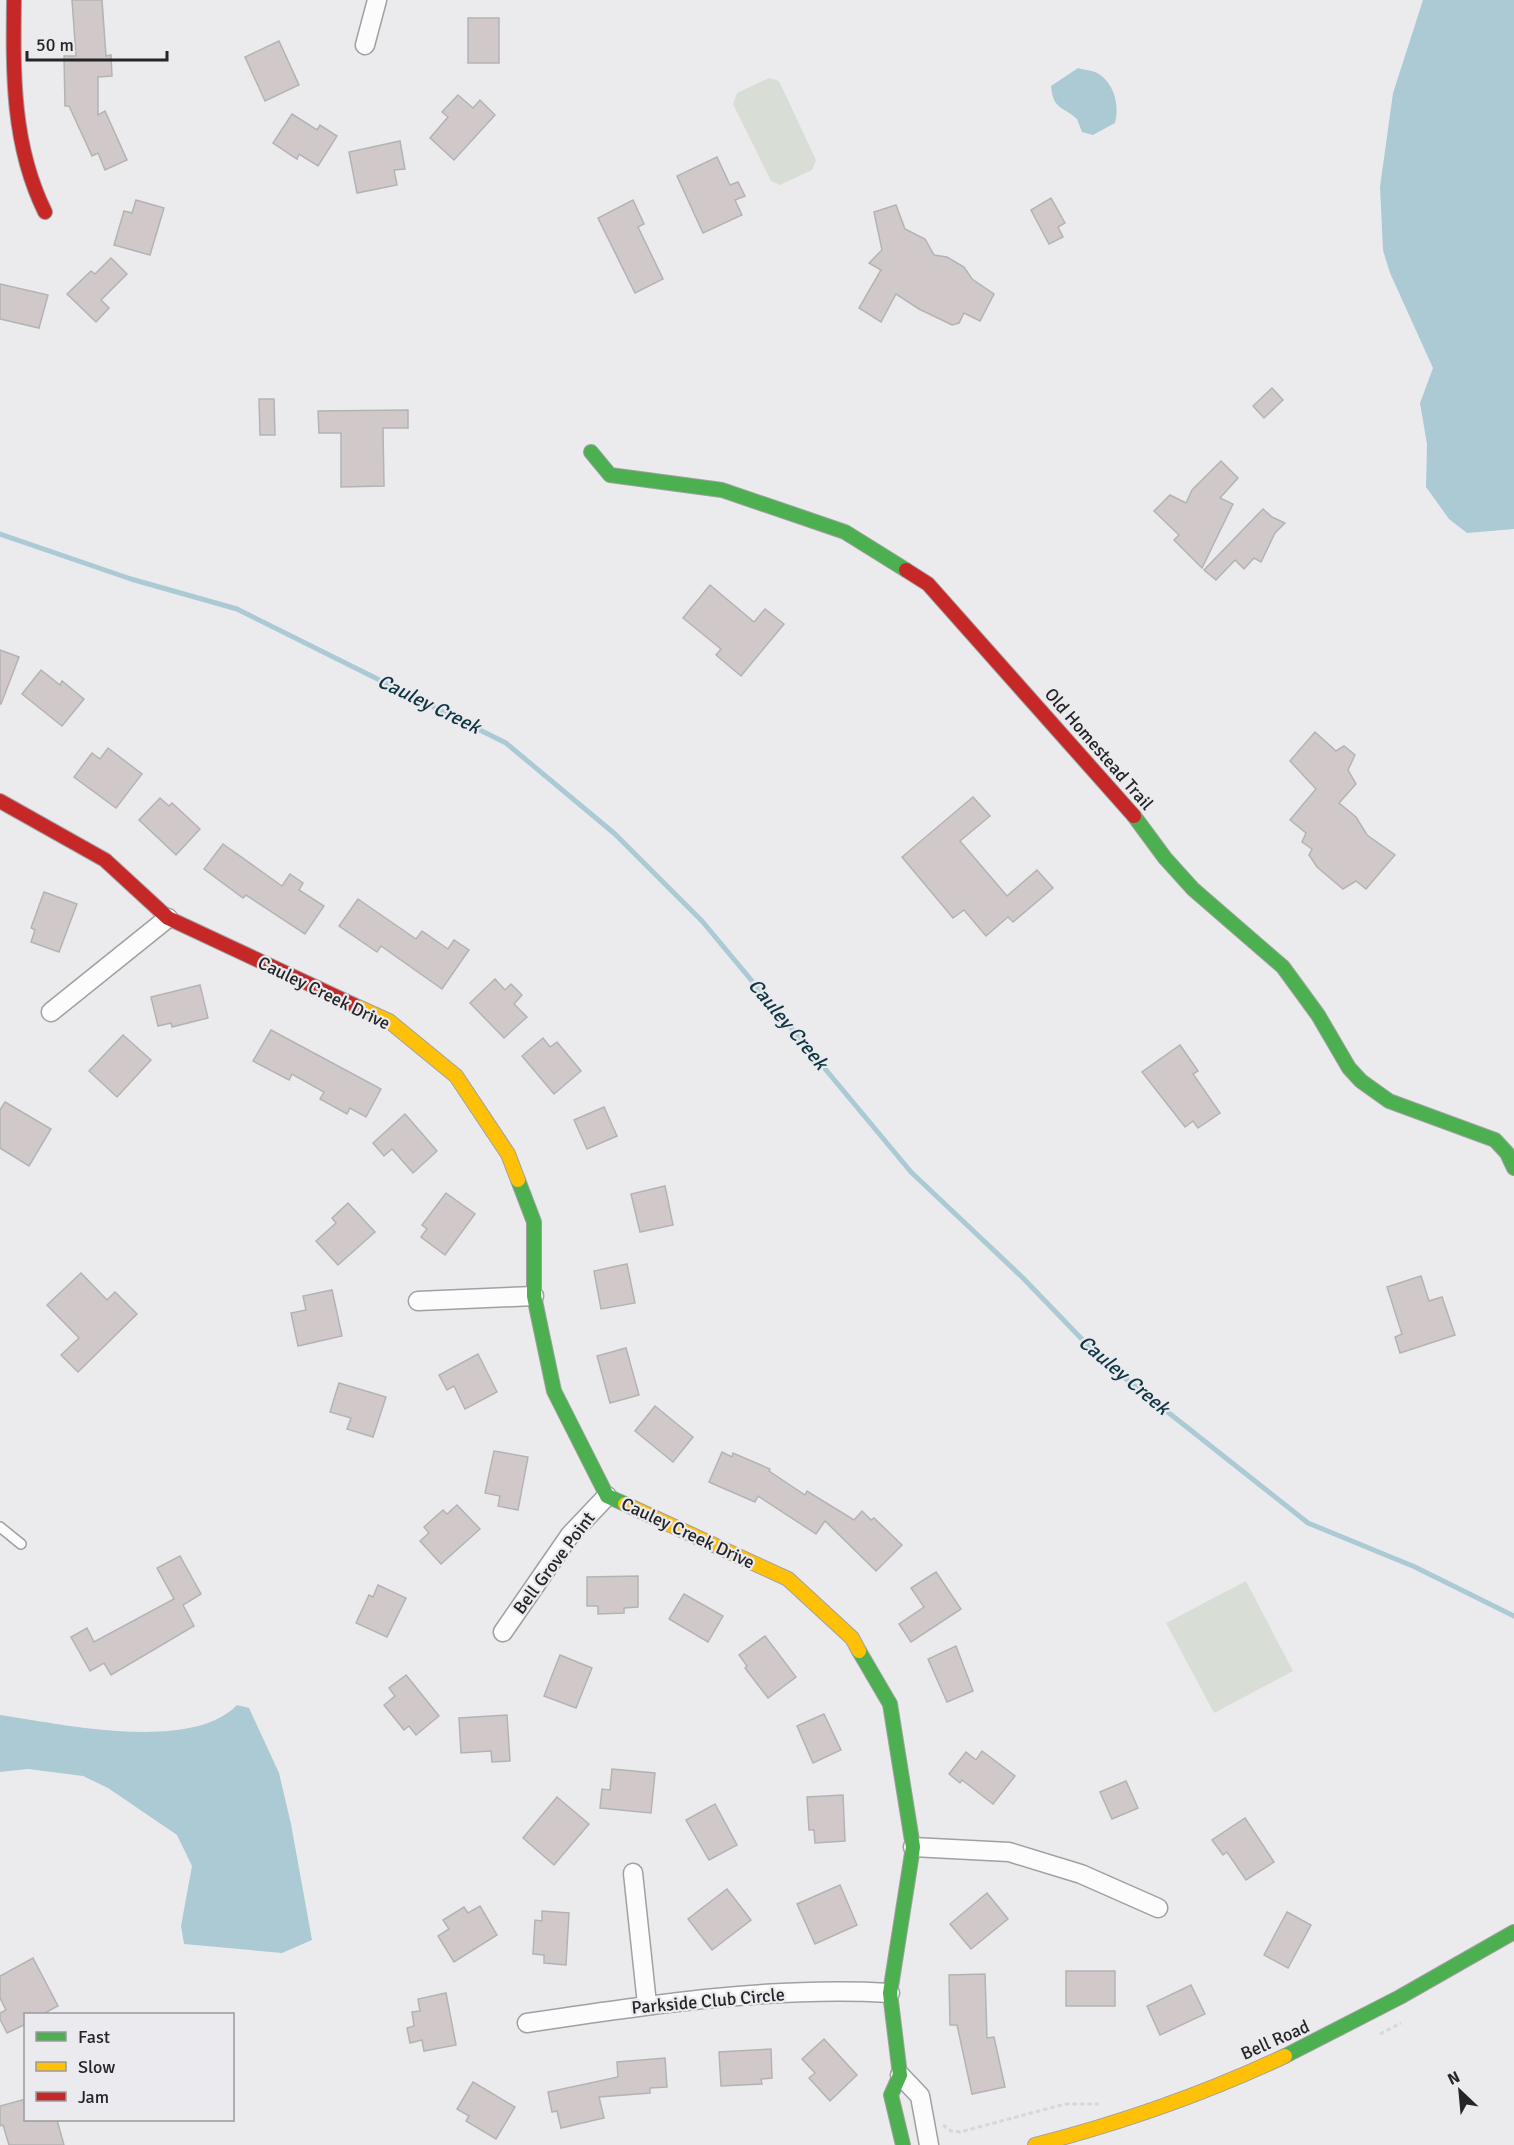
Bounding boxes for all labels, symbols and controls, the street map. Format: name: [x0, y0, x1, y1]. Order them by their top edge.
scale bar: [27, 24, 166, 62]
text: 50 m: [36, 34, 74, 56]
water label: Cauley Creek: [373, 668, 486, 740]
street label: Old Homestead Trail: [1040, 683, 1158, 815]
street label: Cauley Creek Drive: [254, 951, 394, 1035]
water label: Cauley Creek: [743, 973, 835, 1076]
water label: Cauley Creek: [1073, 1330, 1176, 1422]
street label: Cauley Creek Drive: [618, 1493, 758, 1573]
street label: Bell Grove Point: [508, 1508, 600, 1618]
street label: Parkside Club Circle: [630, 1983, 786, 2019]
legend: [24, 2013, 234, 2121]
street label: Bell Road: [1237, 2015, 1313, 2065]
text: Fast: [78, 2026, 110, 2048]
text: Slow: [78, 2056, 115, 2078]
north arrow: [1430, 2061, 1490, 2121]
text: N: [1444, 2067, 1463, 2090]
text: Jam: [78, 2086, 109, 2108]

